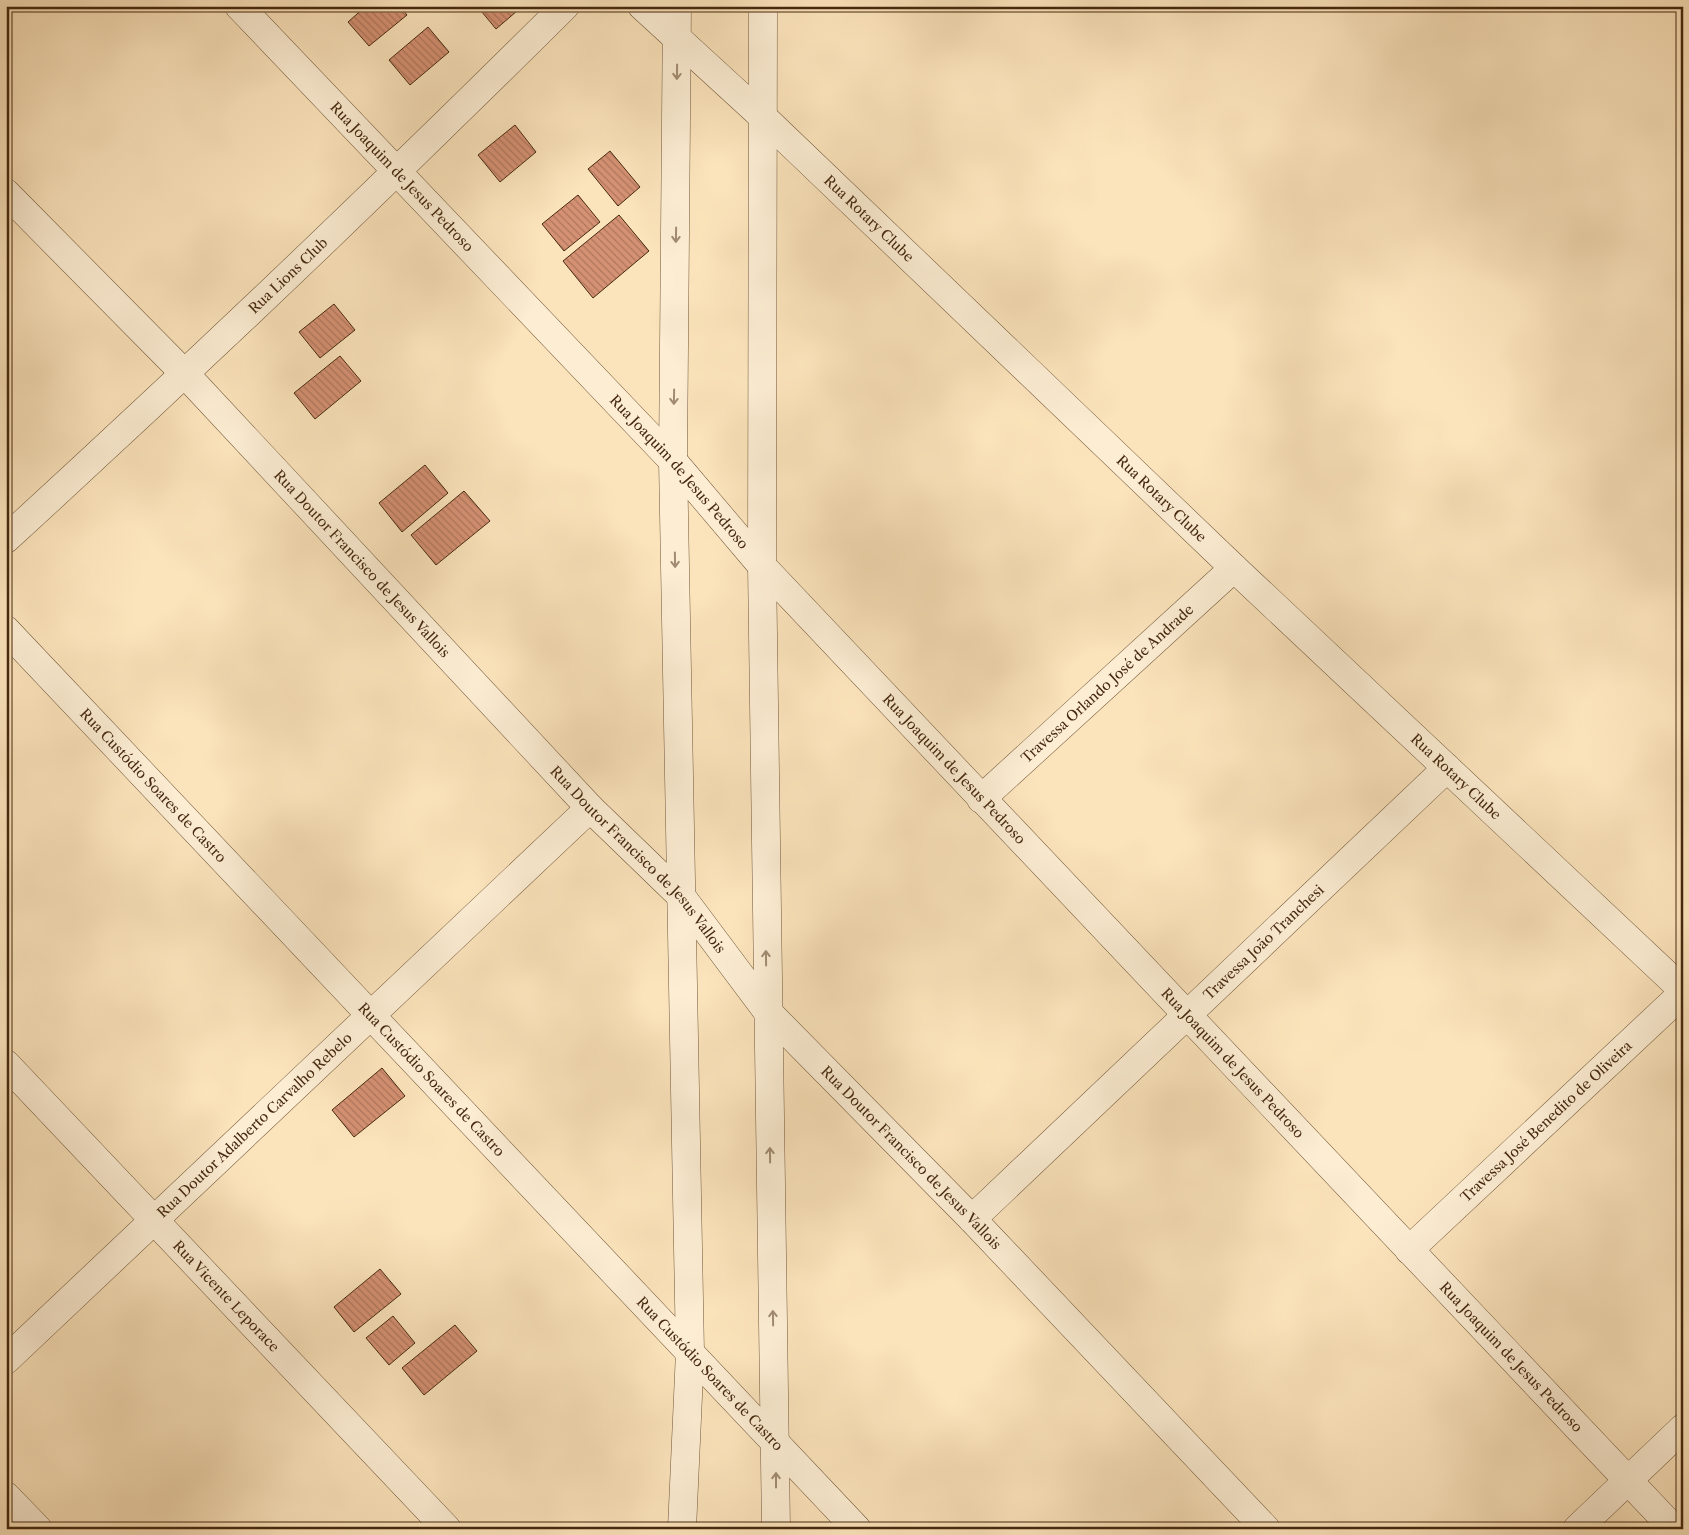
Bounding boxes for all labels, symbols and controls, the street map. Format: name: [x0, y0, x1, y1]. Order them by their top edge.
one-way arrow: [672, 64, 682, 80]
street label: Rua Joaquim de Jesus Pedroso: [326, 98, 478, 255]
street label: Rua Rotary Clube: [820, 171, 918, 266]
one-way arrow: [671, 227, 680, 243]
street label: Rua Lions Club: [245, 234, 331, 317]
one-way arrow: [669, 389, 679, 405]
street label: Rua Joaquim de Jesus Pedroso: [606, 391, 753, 553]
street label: Rua Rotary Clube: [1113, 451, 1210, 546]
street label: Rua Doutor Francisco de Jesus Vallois: [270, 466, 454, 661]
one-way arrow: [670, 552, 680, 568]
street label: Travessa Orlando José de Andrade: [1017, 600, 1197, 767]
street label: Rua Joaquim de Jesus Pedroso: [879, 690, 1030, 848]
street label: Rua Custódio Soares de Castro: [76, 705, 230, 866]
street label: Rua Rotary Clube: [1407, 730, 1505, 824]
street label: Rua Doutor Francisco de Jesus Vallois: [546, 762, 730, 957]
street label: Travessa João Tranchesi: [1200, 881, 1328, 1004]
one-way arrow: [761, 950, 771, 966]
street label: Rua Joaquim de Jesus Pedroso: [1157, 984, 1308, 1142]
street label: Rua Custódio Soares de Castro: [354, 999, 509, 1160]
street label: Rua Doutor Adalberto Carvalho Rebelo: [153, 1029, 356, 1221]
street label: Travessa José Benedito de Oliveira: [1457, 1036, 1636, 1206]
street label: Rua Doutor Francisco de Jesus Vallois: [817, 1062, 1005, 1253]
one-way arrow: [765, 1147, 774, 1163]
street label: Rua Vicente Leporace: [169, 1237, 283, 1356]
street label: Rua Joaquim de Jesus Pedroso: [1436, 1278, 1587, 1436]
street label: Rua Custódio Soares de Castro: [633, 1293, 787, 1454]
one-way arrow: [768, 1310, 778, 1326]
one-way arrow: [771, 1472, 781, 1488]

